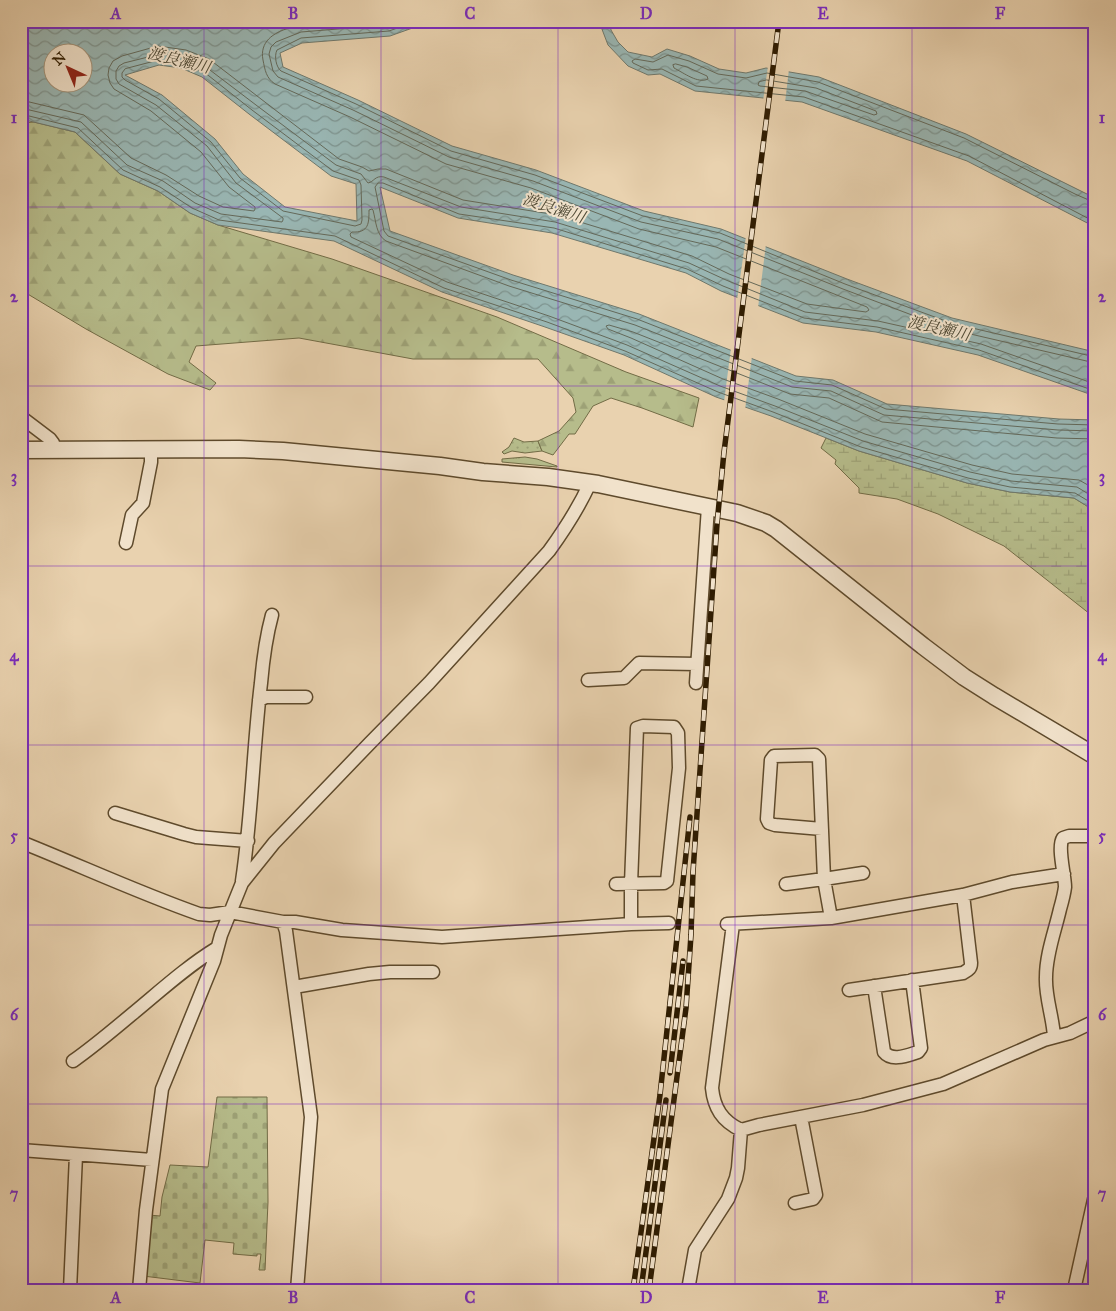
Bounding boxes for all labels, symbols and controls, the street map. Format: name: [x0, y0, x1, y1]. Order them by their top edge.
text: A: [110, 4, 122, 23]
text: B: [288, 4, 298, 23]
text: C: [465, 4, 476, 23]
text: D: [640, 4, 653, 23]
text: E: [817, 4, 829, 23]
text: F: [995, 4, 1006, 23]
north arrow: [42, 42, 92, 92]
water label: 渡良瀬川: [146, 43, 214, 77]
text: N: [49, 49, 70, 69]
text: 1: [11, 108, 18, 127]
text: 1: [1099, 108, 1106, 127]
water label: 渡良瀬川: [521, 189, 589, 228]
text: 2: [10, 287, 19, 306]
text: 2: [1098, 287, 1107, 306]
water label: 渡良瀬川: [906, 312, 974, 345]
text: 3: [11, 467, 17, 487]
text: 3: [1099, 467, 1105, 487]
text: 4: [10, 646, 20, 666]
text: 4: [1098, 646, 1108, 666]
text: 5: [10, 826, 18, 845]
text: 5: [1098, 826, 1106, 845]
text: 6: [10, 1005, 19, 1024]
text: 6: [1098, 1005, 1107, 1024]
text: 7: [10, 1184, 19, 1203]
text: 7: [1098, 1184, 1107, 1203]
text: A: [110, 1288, 122, 1307]
text: B: [288, 1288, 298, 1307]
text: C: [465, 1288, 476, 1307]
text: D: [640, 1288, 653, 1307]
text: E: [817, 1288, 829, 1307]
text: F: [995, 1288, 1006, 1307]

